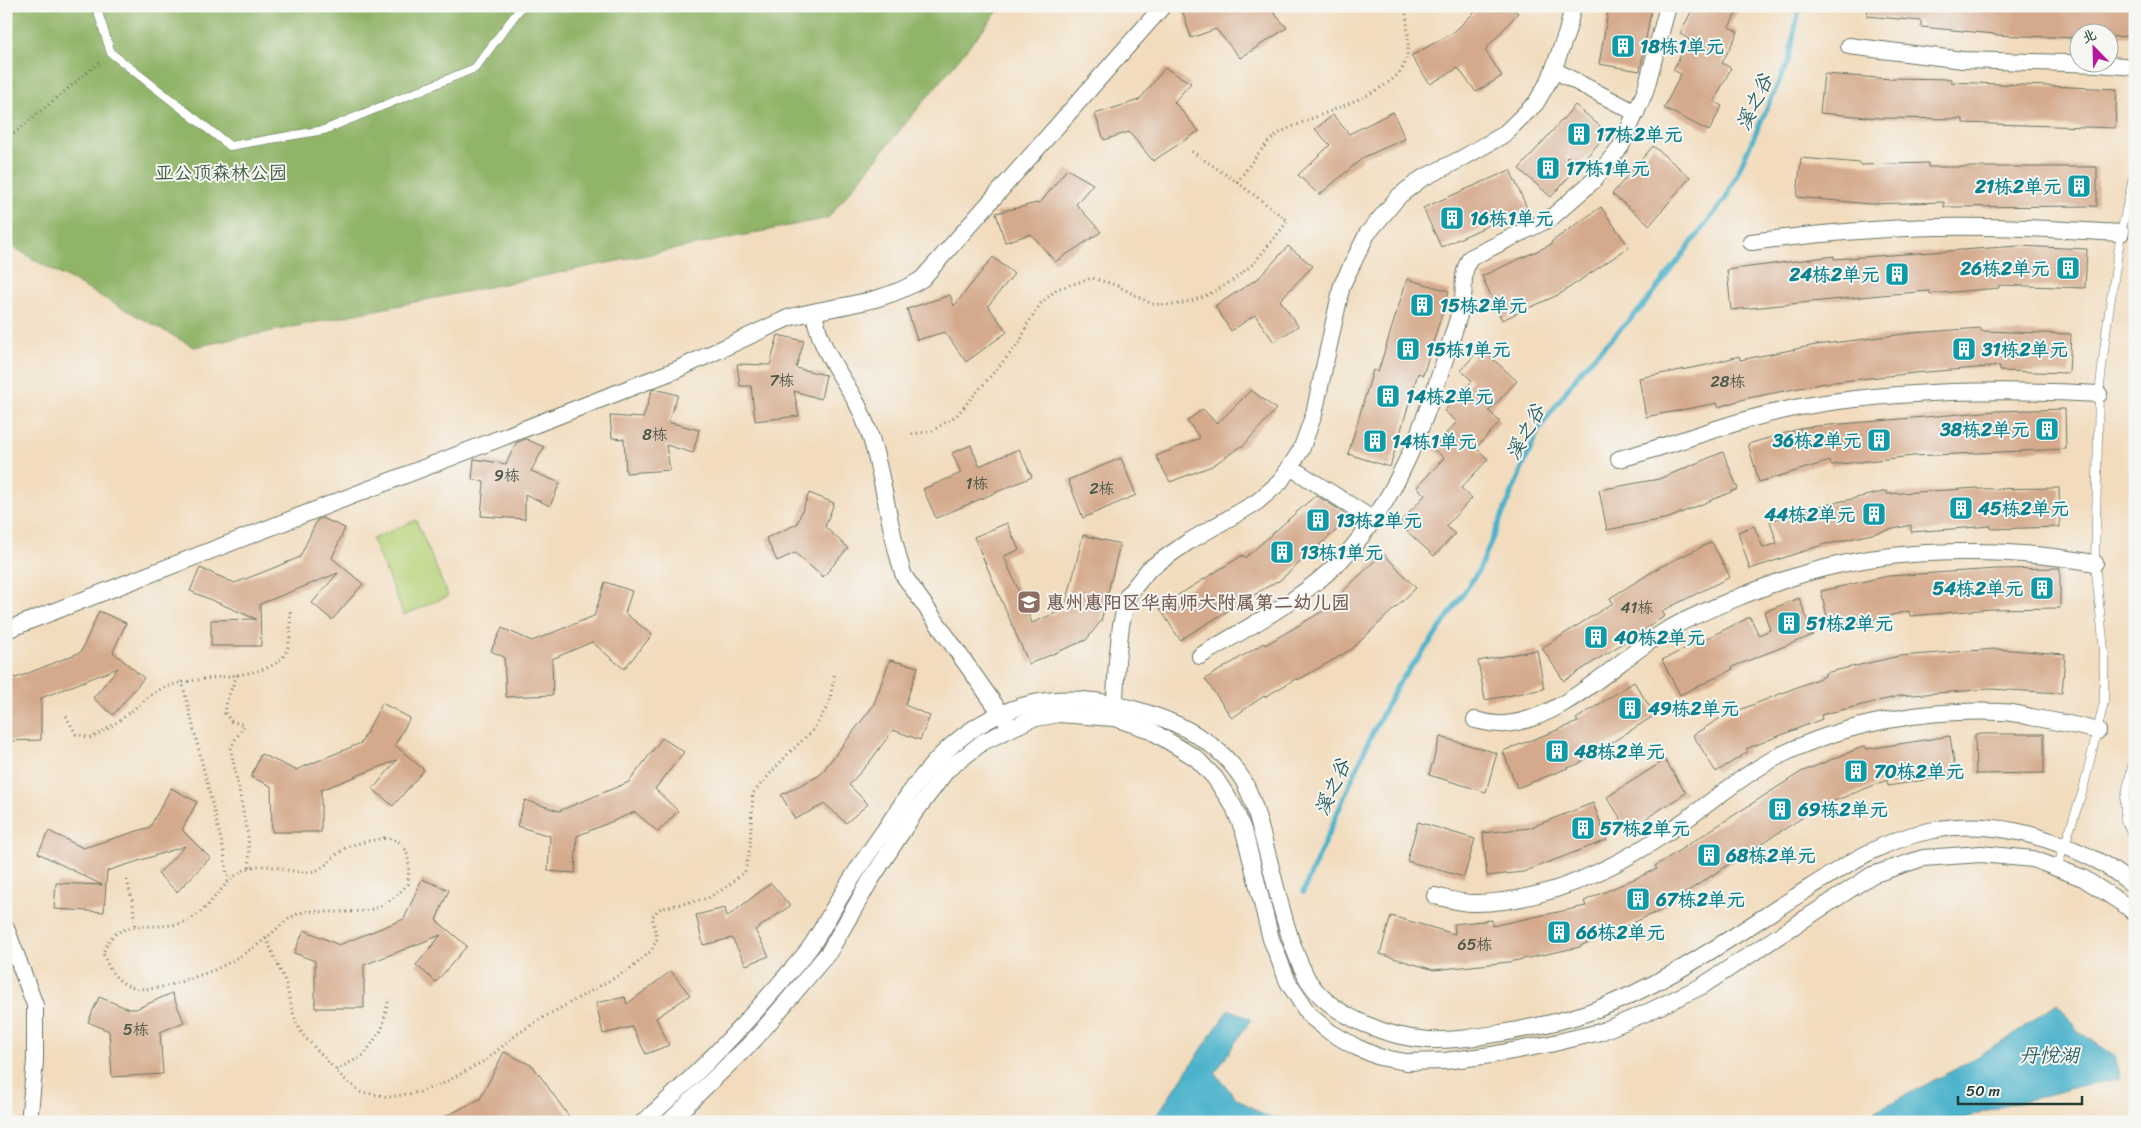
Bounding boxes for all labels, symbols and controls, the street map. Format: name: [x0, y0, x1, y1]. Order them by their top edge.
north arrow: [2068, 22, 2118, 72]
text: 北: [2078, 22, 2100, 51]
place label: 18栋1单元: [1640, 30, 1725, 63]
building icon: 18栋1单元: [1610, 33, 1636, 59]
water label: 溪之谷: [1726, 67, 1783, 137]
place label: 17栋2单元: [1596, 118, 1683, 151]
building icon: 17栋2单元: [1566, 121, 1592, 147]
place label: 17栋1单元: [1566, 152, 1650, 185]
building icon: 17栋1单元: [1535, 155, 1561, 181]
park label: 亚公顶森林公园: [154, 156, 288, 189]
place label: 21栋2单元: [1974, 170, 2062, 203]
building icon: 21栋2单元: [2066, 173, 2092, 199]
place label: 16栋1单元: [1470, 202, 1554, 235]
building icon: 16栋1单元: [1439, 205, 1465, 231]
place label: 26栋2单元: [1959, 252, 2050, 285]
building icon: 26栋2单元: [2055, 255, 2081, 281]
place label: 24栋2单元: [1788, 258, 1880, 291]
building icon: 24栋2单元: [1884, 261, 1910, 287]
place label: 15栋2单元: [1440, 289, 1528, 322]
building icon: 15栋2单元: [1409, 292, 1435, 318]
place label: 15栋1单元: [1426, 333, 1511, 366]
place label: 31栋2单元: [1981, 333, 2069, 366]
building icon: 15栋1单元: [1395, 336, 1421, 362]
building icon: 31栋2单元: [1951, 336, 1977, 362]
house number: 7栋: [769, 366, 795, 395]
house number: 28栋: [1711, 367, 1745, 396]
place label: 14栋2单元: [1406, 380, 1494, 413]
building icon: 14栋2单元: [1375, 383, 1401, 409]
water label: 溪之谷: [1496, 397, 1555, 467]
place label: 38栋2单元: [1939, 413, 2030, 446]
building icon: 38栋2单元: [2034, 416, 2060, 442]
house number: 8栋: [642, 420, 668, 449]
place label: 36栋2单元: [1772, 424, 1862, 457]
place label: 14栋1单元: [1392, 425, 1477, 458]
building icon: 36栋2单元: [1866, 427, 1892, 453]
building icon: 14栋1单元: [1362, 428, 1388, 454]
house number: 9栋: [494, 461, 520, 490]
house number: 1栋: [966, 469, 988, 498]
house number: 2栋: [1089, 474, 1115, 503]
place label: 45栋2单元: [1977, 492, 2069, 525]
building icon: 45栋2单元: [1948, 495, 1974, 521]
place label: 44栋2单元: [1763, 498, 1856, 531]
building icon: 44栋2单元: [1861, 501, 1887, 527]
place label: 13栋2单元: [1336, 504, 1423, 537]
building icon: 13栋2单元: [1305, 507, 1331, 533]
place label: 13栋1单元: [1300, 536, 1384, 569]
building icon: 13栋1单元: [1269, 539, 1295, 565]
place label: 54栋2单元: [1933, 572, 2024, 605]
building icon: 54栋2单元: [2029, 575, 2055, 601]
place label: 惠州惠阳区华南师大附属第二幼儿园: [1046, 586, 1350, 619]
school or university icon: 惠州惠阳区华南师大附属第二幼儿园: [1016, 589, 1042, 615]
house number: 41栋: [1621, 593, 1653, 622]
place label: 51栋2单元: [1806, 607, 1894, 640]
building icon: 51栋2单元: [1776, 610, 1802, 636]
place label: 40栋2单元: [1613, 621, 1706, 654]
building icon: 40栋2单元: [1583, 624, 1609, 650]
place label: 49栋2单元: [1647, 692, 1740, 725]
building icon: 49栋2单元: [1617, 695, 1643, 721]
place label: 48栋2单元: [1573, 735, 1665, 768]
building icon: 48栋2单元: [1544, 738, 1570, 764]
water label: 溪之谷: [1304, 752, 1361, 822]
place label: 70栋2单元: [1874, 755, 1965, 788]
building icon: 70栋2单元: [1843, 758, 1869, 784]
place label: 69栋2单元: [1797, 793, 1888, 826]
building icon: 69栋2单元: [1767, 796, 1793, 822]
place label: 57栋2单元: [1600, 812, 1690, 845]
building icon: 57栋2单元: [1570, 815, 1596, 841]
place label: 68栋2单元: [1725, 839, 1816, 872]
building icon: 68栋2单元: [1696, 842, 1722, 868]
place label: 67栋2单元: [1655, 883, 1746, 916]
building icon: 67栋2单元: [1625, 886, 1651, 912]
place label: 66栋2单元: [1575, 916, 1666, 949]
building icon: 66栋2单元: [1546, 919, 1572, 945]
house number: 65栋: [1458, 930, 1492, 959]
house number: 5栋: [123, 1015, 149, 1044]
water label: 丹悦湖: [2019, 1038, 2081, 1073]
scale bar: [1958, 1073, 2082, 1105]
text: 50 m: [1966, 1078, 2001, 1104]

